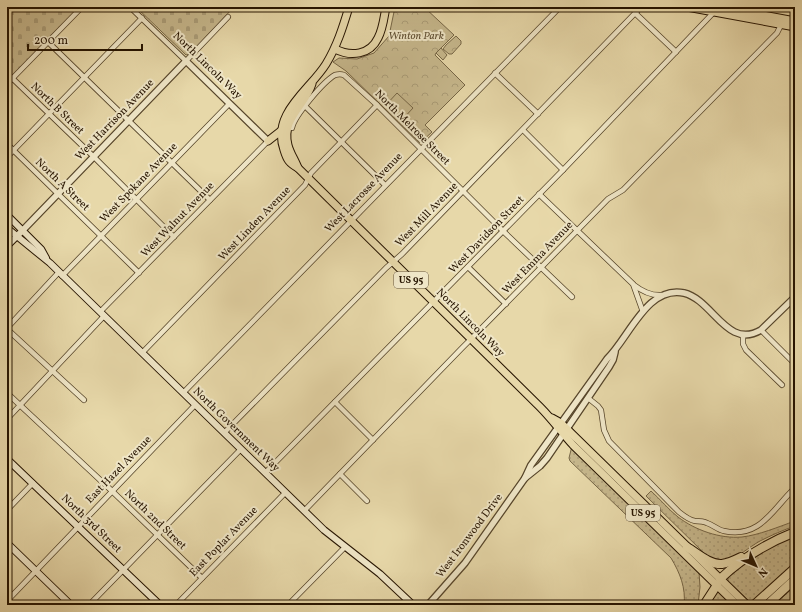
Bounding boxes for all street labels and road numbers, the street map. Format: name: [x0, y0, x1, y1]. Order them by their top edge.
street label: North Lincoln Way: [169, 29, 245, 103]
street label: West Harrison Avenue: [72, 76, 158, 164]
street label: North B Street: [27, 80, 87, 138]
street label: North Melrose Street: [371, 87, 453, 169]
street label: West Spokane Avenue: [97, 140, 181, 226]
street label: West Lacrosse Avenue: [322, 150, 406, 236]
street label: North A Street: [32, 155, 92, 215]
street label: West Walnut Avenue: [138, 179, 218, 261]
street label: West Mill Avenue: [392, 179, 462, 251]
street label: West Linden Avenue: [215, 183, 295, 265]
street label: West Davidson Street: [446, 193, 528, 277]
street label: West Emma Avenue: [499, 218, 577, 298]
road number: US 95: [394, 272, 428, 288]
street label: North Lincoln Way: [433, 286, 508, 361]
street label: North Government Way: [189, 384, 283, 476]
street label: East Hazel Avenue: [83, 433, 155, 507]
street label: North 2nd Street: [121, 486, 189, 554]
street label: North 3rd Street: [57, 491, 125, 557]
street label: West Ironwood Drive: [433, 491, 507, 581]
street label: East Poplar Avenue: [186, 503, 262, 581]
road number: US 95: [626, 505, 660, 521]

